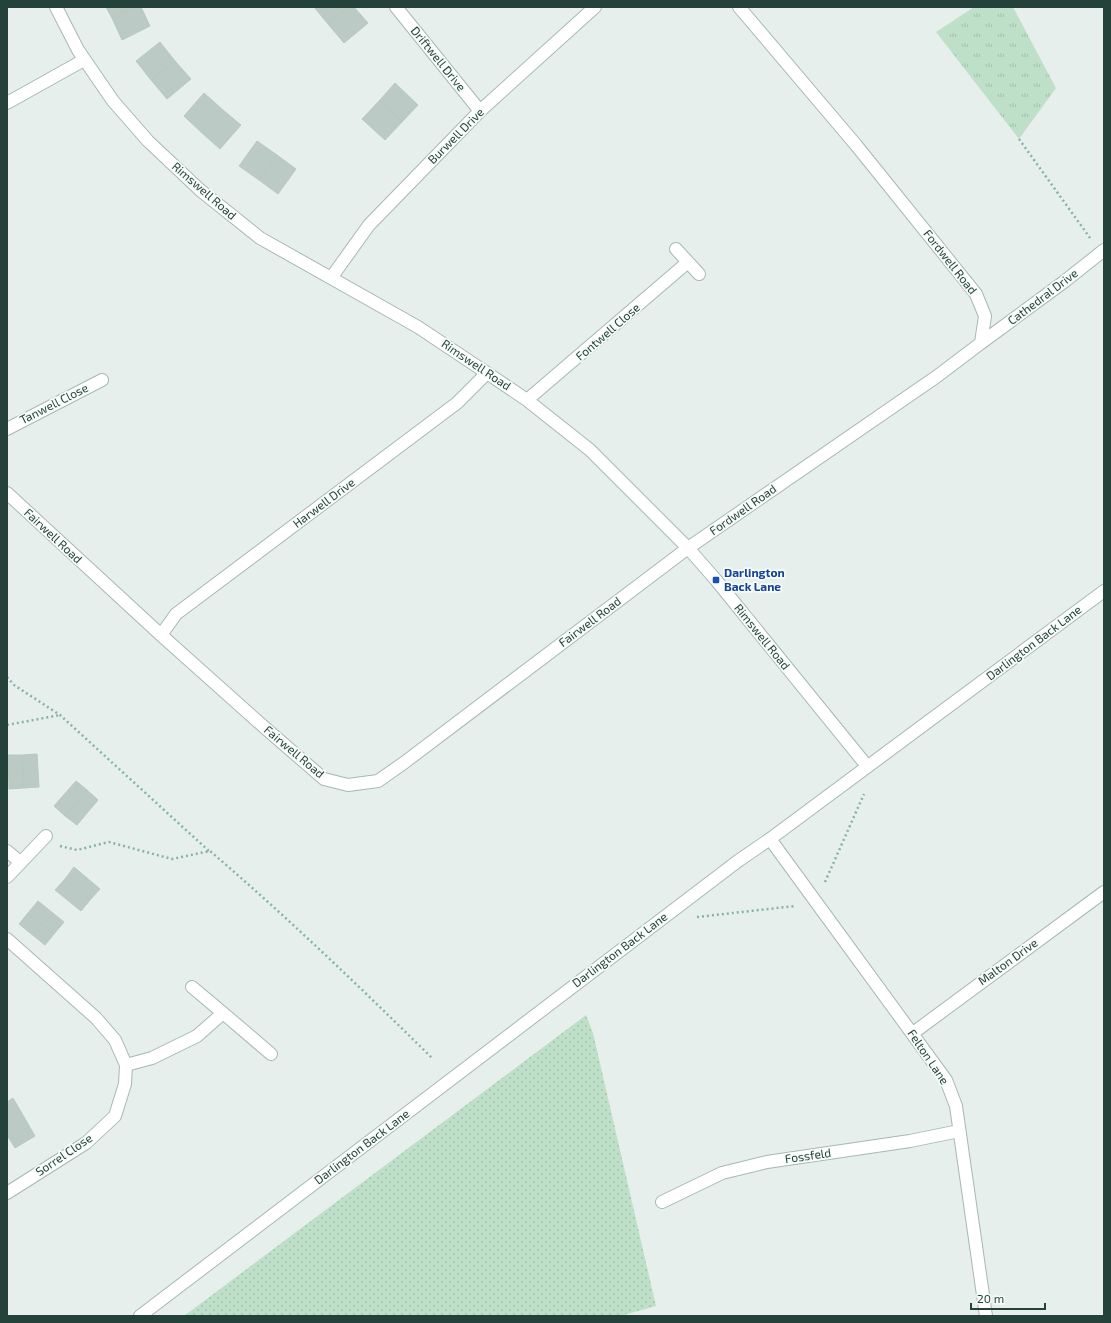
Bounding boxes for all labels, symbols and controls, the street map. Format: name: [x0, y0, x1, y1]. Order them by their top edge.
street label: Driftwell Drive: [408, 23, 469, 94]
street label: Burwell Drive: [424, 104, 486, 166]
street label: Rimswell Road: [170, 159, 240, 222]
street label: Fordwell Road: [921, 226, 980, 296]
street label: Cathedral Drive: [1005, 265, 1080, 327]
street label: Fontwell Close: [572, 300, 642, 363]
street label: Rimswell Road: [439, 336, 514, 392]
street label: Tanwell Close: [17, 380, 90, 426]
street label: Harwell Drive: [290, 474, 357, 530]
street label: Fordwell Road: [706, 481, 778, 537]
street label: Fairwell Road: [22, 505, 86, 566]
place label: Darlington Back Lane: [724, 565, 785, 593]
marker: Darlington Back Lane: [711, 575, 721, 585]
street label: Fairwell Road: [556, 593, 623, 649]
street label: Rimswell Road: [732, 601, 794, 672]
street label: Darlington Back Lane: [983, 602, 1084, 683]
street label: Fairwell Road: [262, 722, 327, 780]
street label: Darlington Back Lane: [569, 909, 670, 990]
street label: Malton Drive: [975, 935, 1040, 987]
street label: Felton Lane: [905, 1026, 952, 1087]
street label: Darlington Back Lane: [311, 1106, 412, 1187]
street label: Sorrel Close: [33, 1130, 94, 1178]
street label: Fossfeld: [784, 1145, 832, 1165]
scale bar: [971, 1285, 1045, 1311]
text: 20 m: [977, 1291, 1004, 1305]

